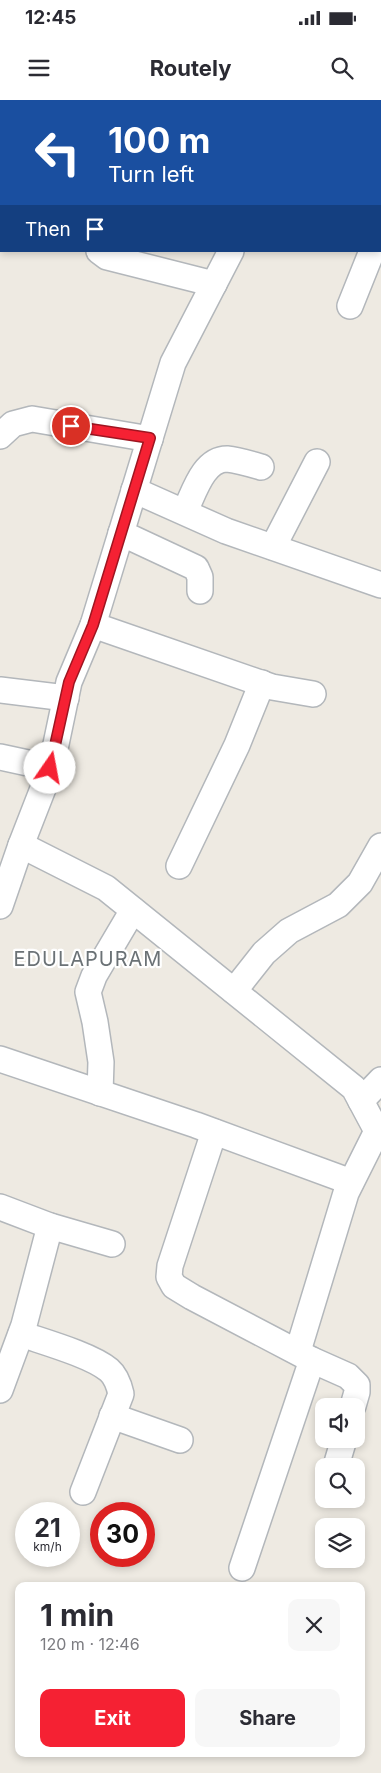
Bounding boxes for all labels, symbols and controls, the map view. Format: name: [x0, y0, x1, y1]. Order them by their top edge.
text: 12:45: [25, 6, 77, 29]
icon: menu: [25, 54, 53, 82]
icon: search: [328, 54, 356, 82]
text: Routely: [150, 55, 231, 81]
text: 100 m: [108, 119, 211, 161]
icon: left: [25, 120, 90, 185]
text: Turn left: [108, 161, 194, 187]
icon: arrive: [81, 215, 109, 243]
text: Then: [25, 218, 71, 241]
pin: [50, 405, 92, 447]
icon: arrive: [57, 412, 85, 440]
position arrow: [23, 741, 75, 793]
district label: EDULAPURAM: [14, 947, 162, 971]
map controls: [315, 1398, 365, 1568]
button: sound: [315, 1398, 365, 1448]
button: search: [315, 1458, 365, 1508]
speed limit sign: 30: [90, 1502, 155, 1567]
text: 21: [34, 1513, 61, 1543]
button: layers: [315, 1518, 365, 1568]
text: km/h: [33, 1539, 62, 1554]
text: 1 min: [40, 1597, 114, 1633]
button: close: [288, 1599, 340, 1651]
text: 120 m · 12:46: [40, 1634, 140, 1654]
button: Exit: [40, 1689, 185, 1747]
button: Share: [195, 1689, 340, 1747]

